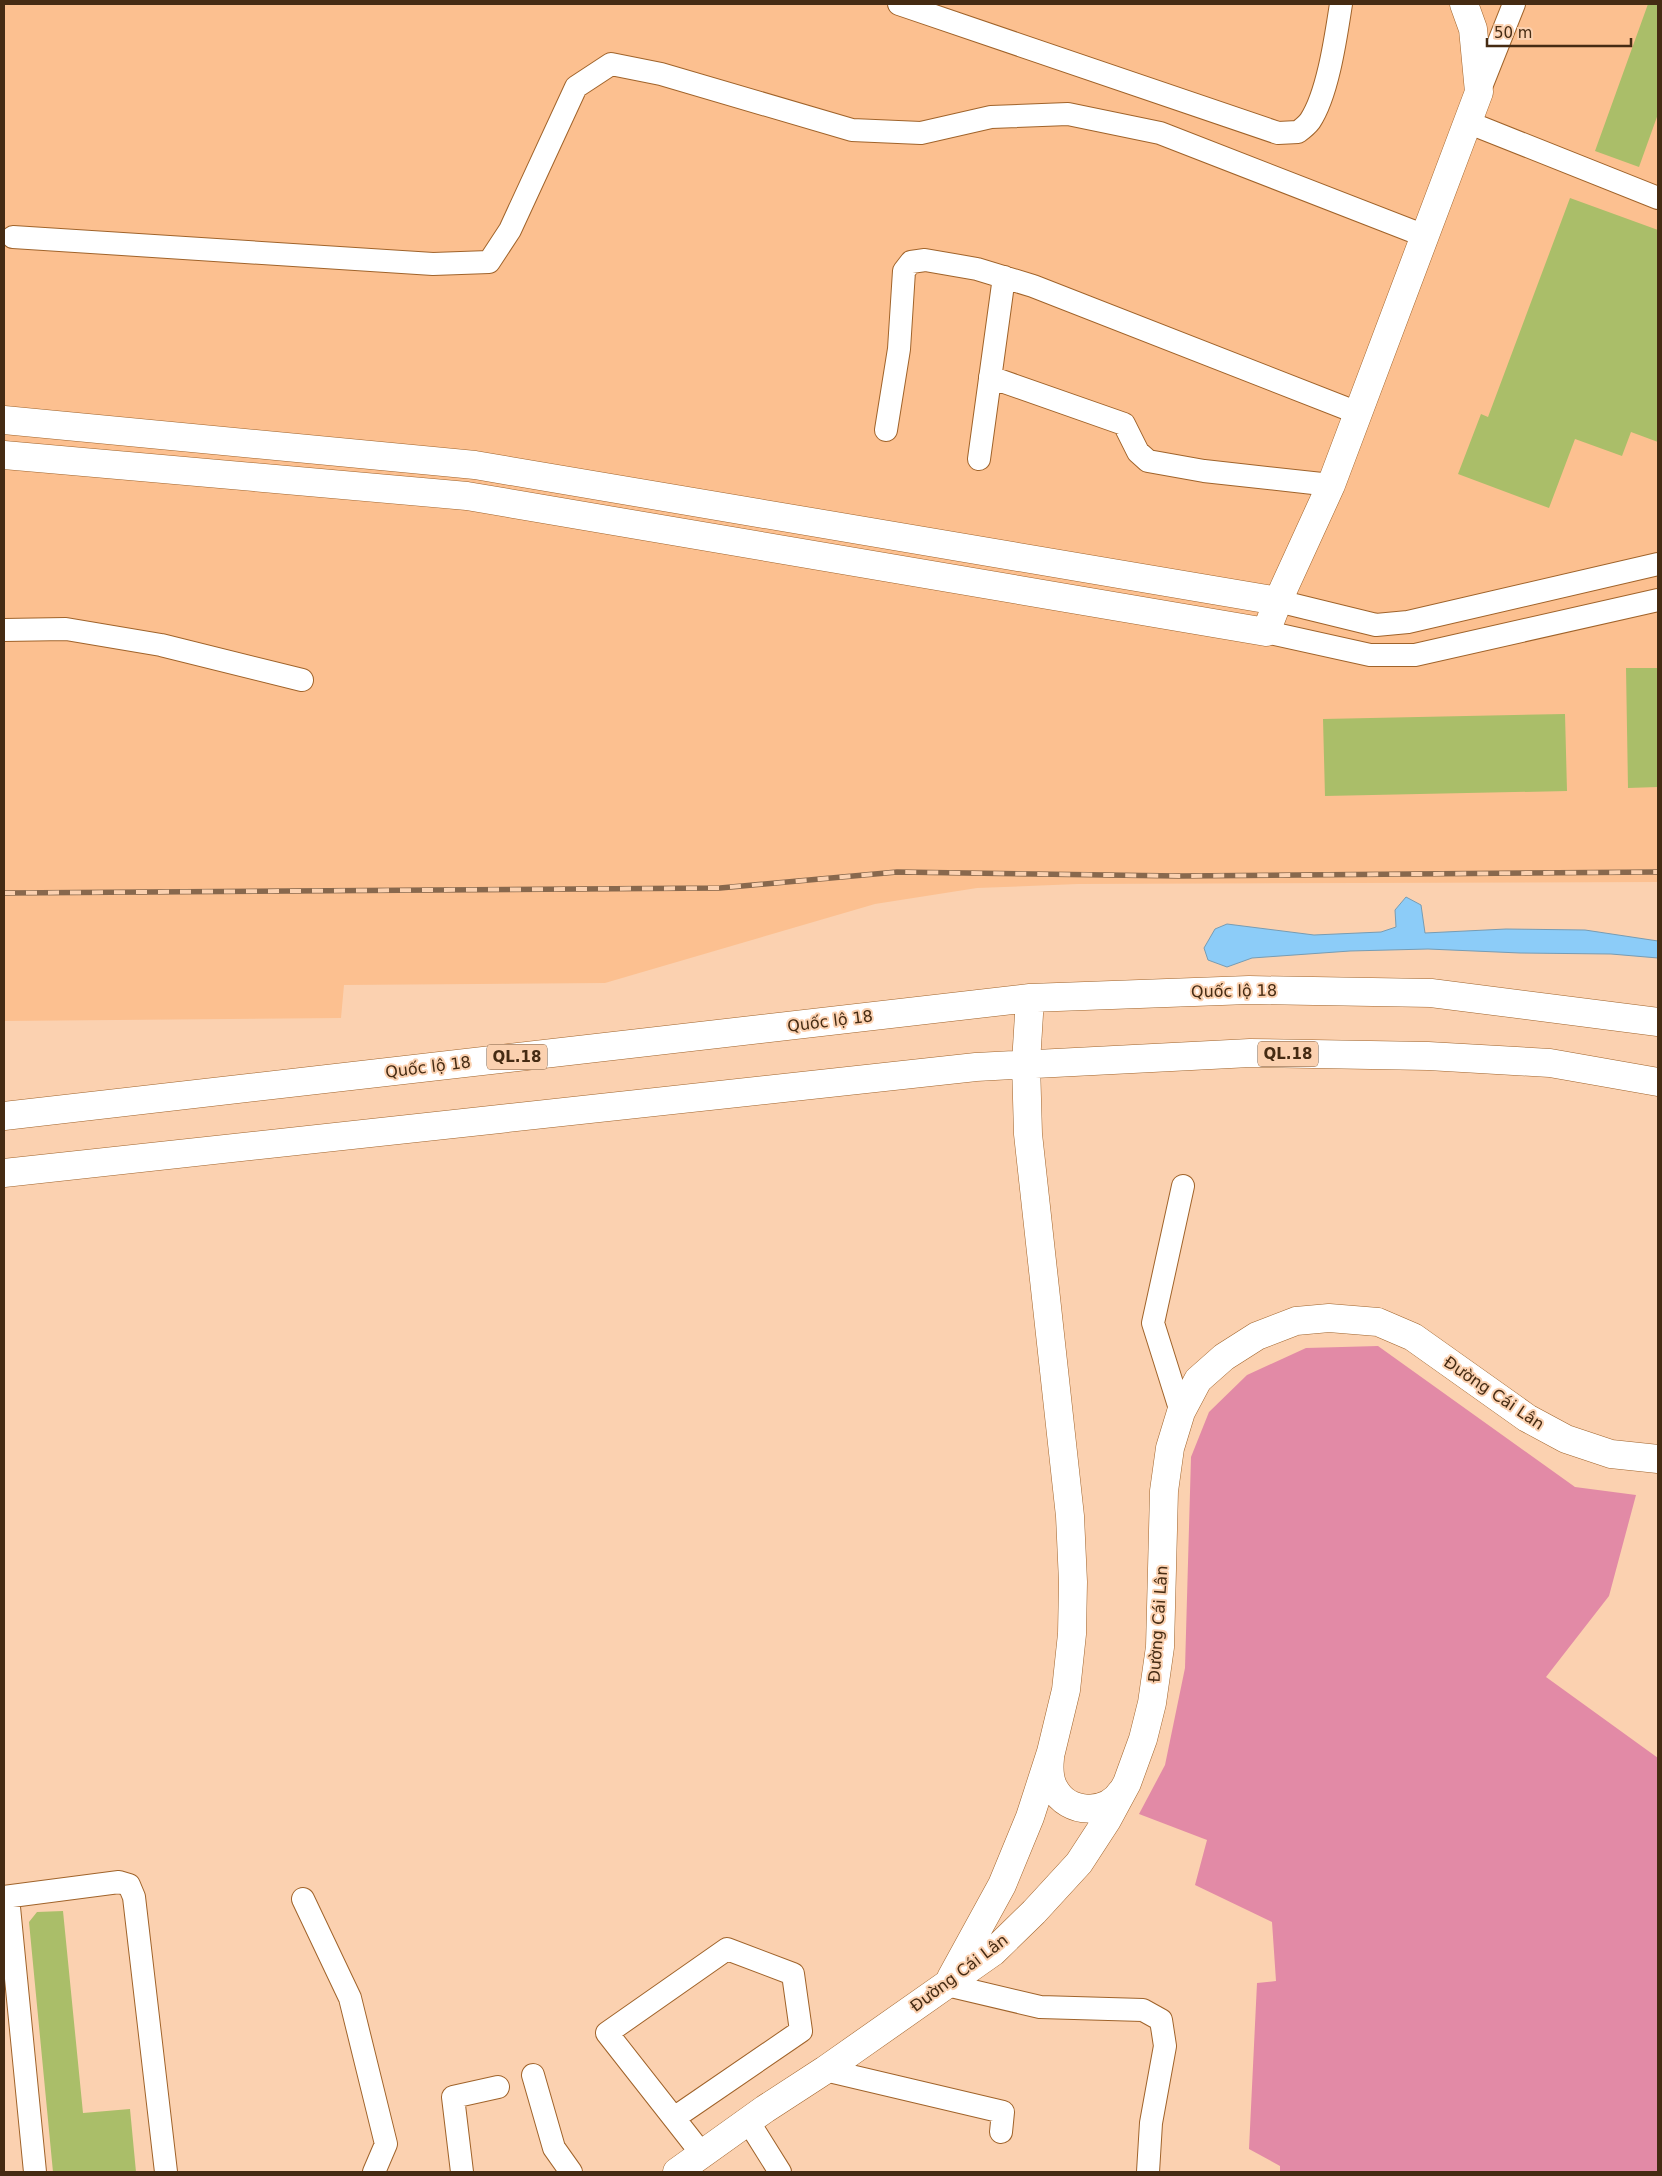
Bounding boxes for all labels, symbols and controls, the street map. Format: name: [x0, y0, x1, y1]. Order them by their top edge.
scale bar: [1487, 15, 1631, 47]
text: 50 m: [1494, 24, 1532, 42]
street label: Quốc lộ 18: [1191, 981, 1277, 1001]
street label: Quốc lộ 18: [786, 1006, 874, 1036]
road number: QL.18: [1258, 1042, 1318, 1066]
road number: QL.18: [487, 1044, 547, 1070]
street label: Quốc lộ 18: [384, 1052, 472, 1082]
street label: Đường Cái Lân: [1440, 1352, 1548, 1434]
street label: Đường Cái Lân: [1144, 1565, 1172, 1683]
street label: Đường Cái Lân: [907, 1930, 1011, 2016]

